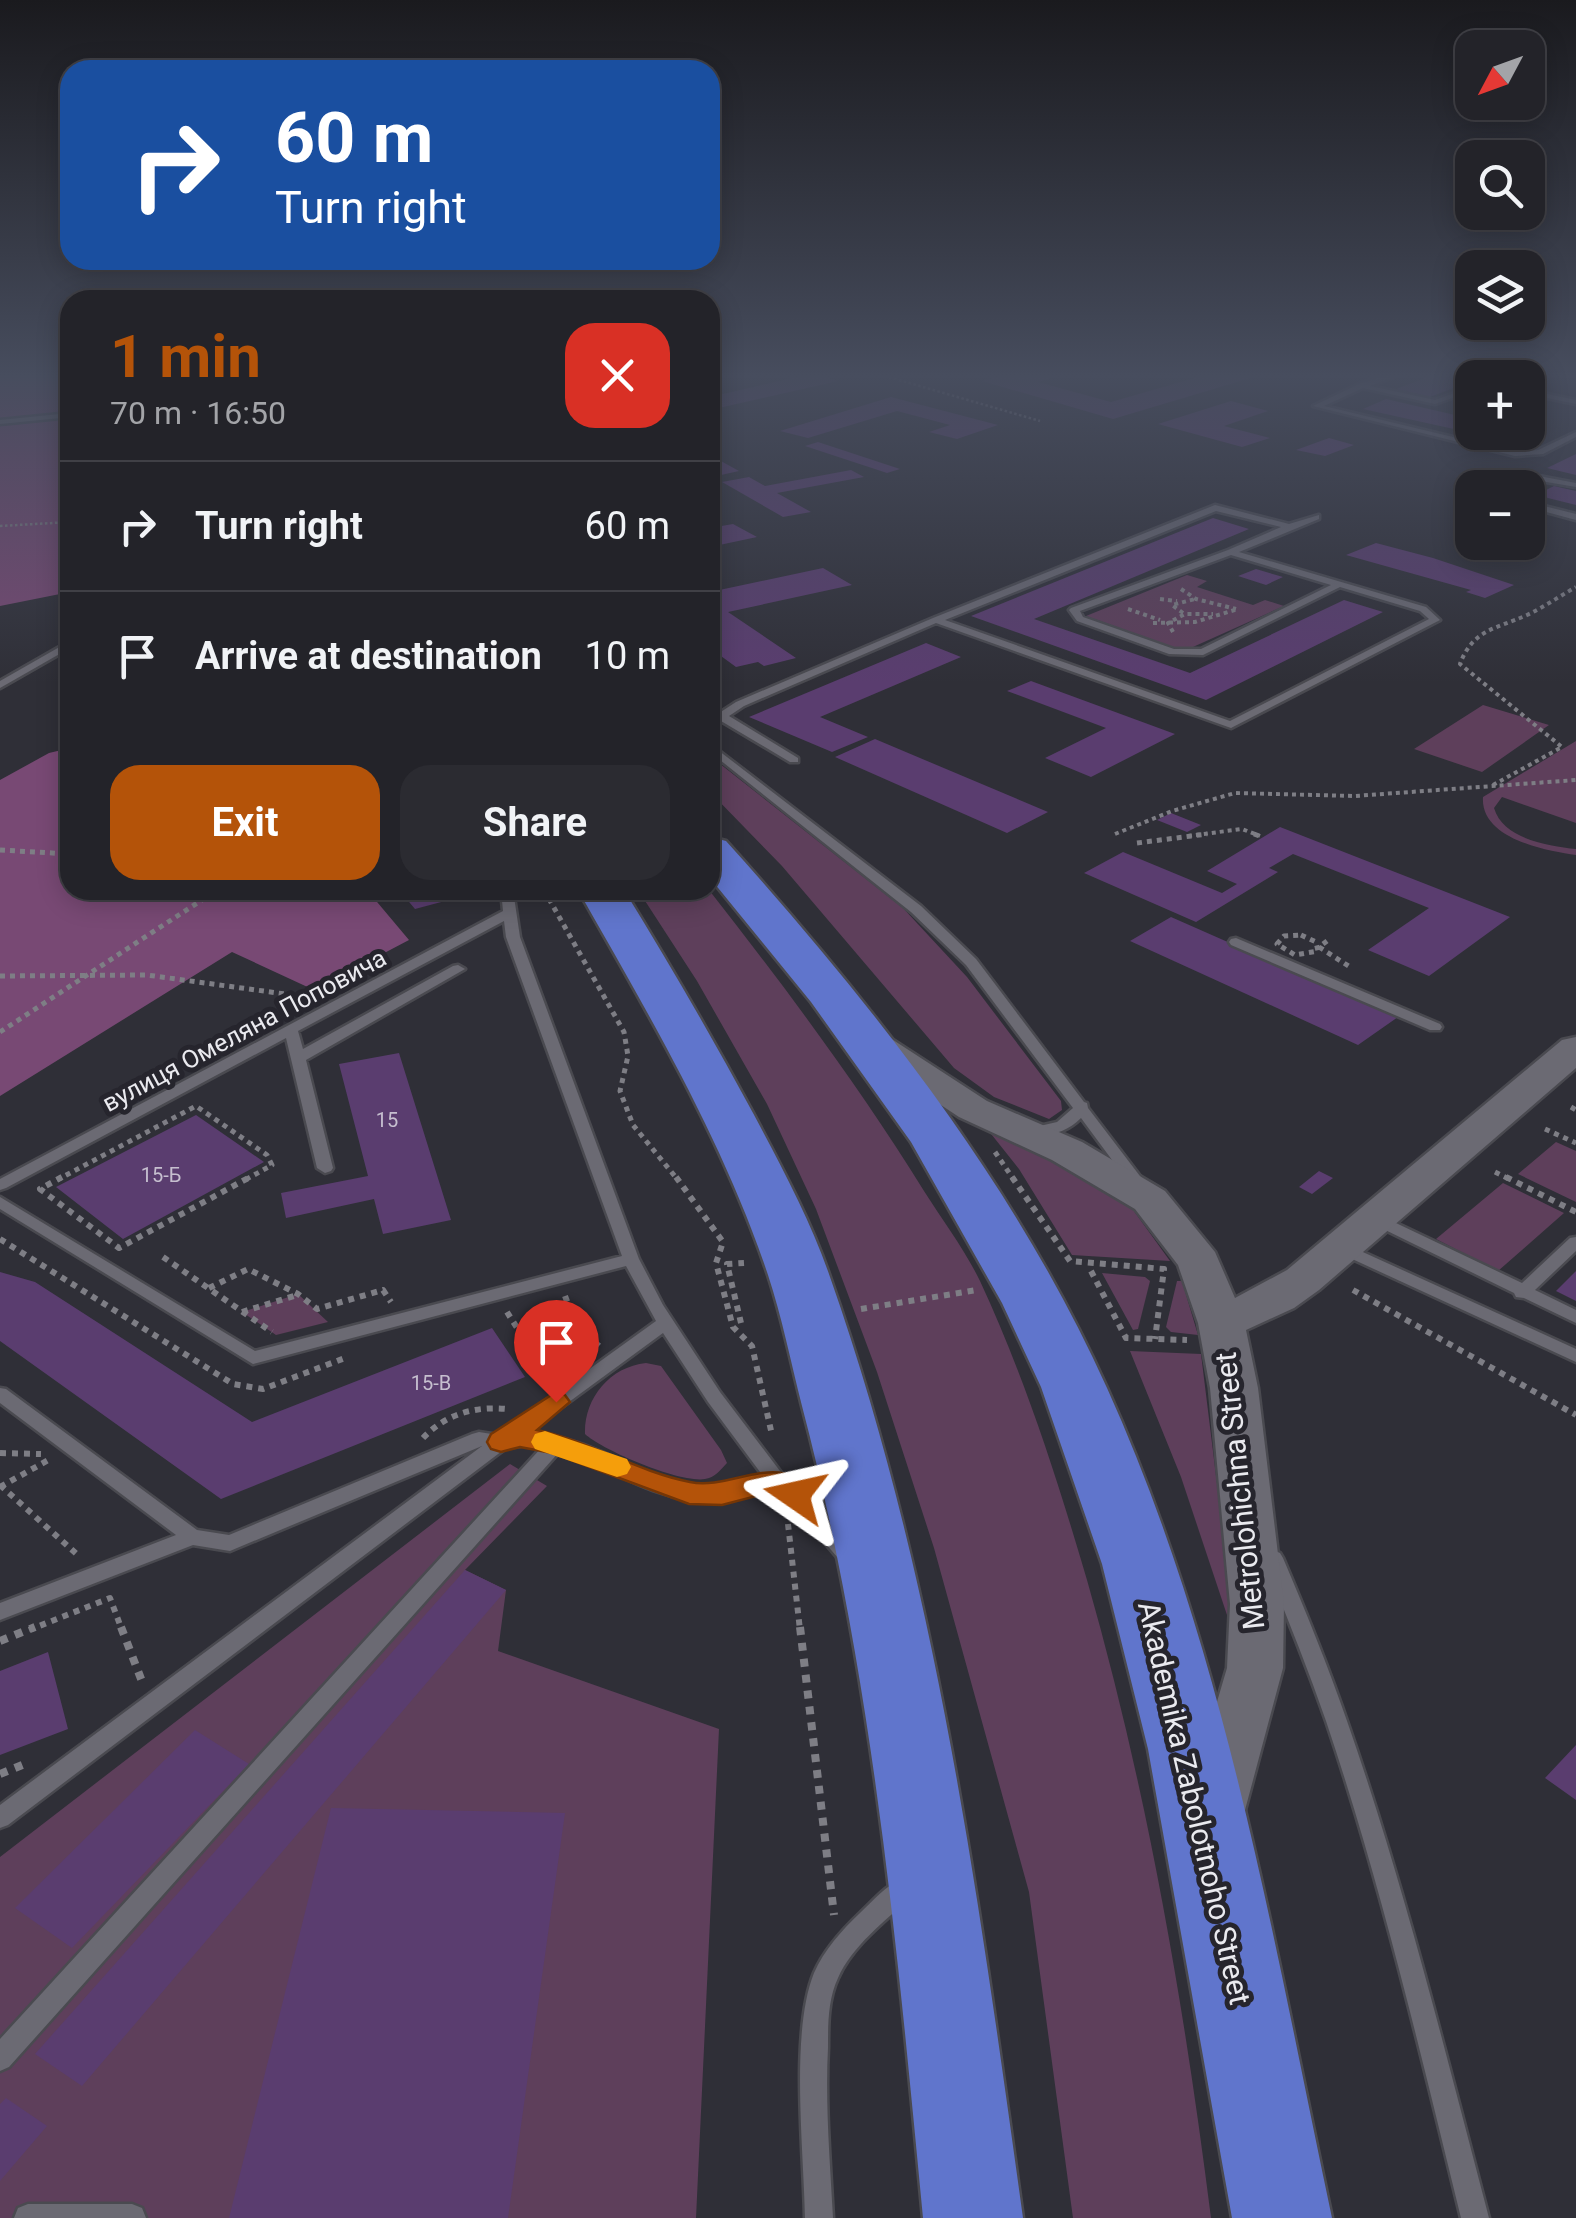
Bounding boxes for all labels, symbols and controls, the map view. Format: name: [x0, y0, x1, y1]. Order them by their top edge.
north arrow: [1455, 30, 1545, 120]
map controls: [1455, 30, 1545, 560]
text: 60 m: [275, 97, 433, 179]
icon: right: [110, 100, 240, 230]
button: search: [1455, 140, 1545, 230]
text: Turn right: [275, 181, 467, 234]
button: layers: [1455, 250, 1545, 340]
text: 1 min: [110, 321, 261, 392]
button: close: [565, 323, 670, 428]
button: +: [1455, 360, 1545, 450]
text: 70 m · 16:50: [110, 394, 286, 432]
button: −: [1455, 470, 1545, 560]
icon: right: [110, 499, 165, 554]
text: Turn right: [195, 504, 363, 548]
text: 60 m: [585, 504, 670, 548]
icon: arrive: [110, 629, 165, 684]
text: Arrive at destination: [195, 634, 542, 678]
text: 10 m: [585, 634, 670, 678]
button: Exit: [110, 765, 380, 880]
button: Share: [400, 765, 670, 880]
street label: вулиця Омеляна Поповича: [97, 943, 391, 1118]
house number: 15: [376, 1108, 398, 1132]
house number: 15-Б: [141, 1163, 181, 1187]
pin: [514, 1300, 599, 1403]
icon: arrive: [529, 1315, 584, 1370]
street label: Metrolohichna Street: [1208, 1351, 1271, 1632]
house number: 15-В: [411, 1371, 451, 1395]
position arrow: [743, 1443, 847, 1547]
street label: Akademika Zabolotnoho Street: [1131, 1598, 1258, 2008]

